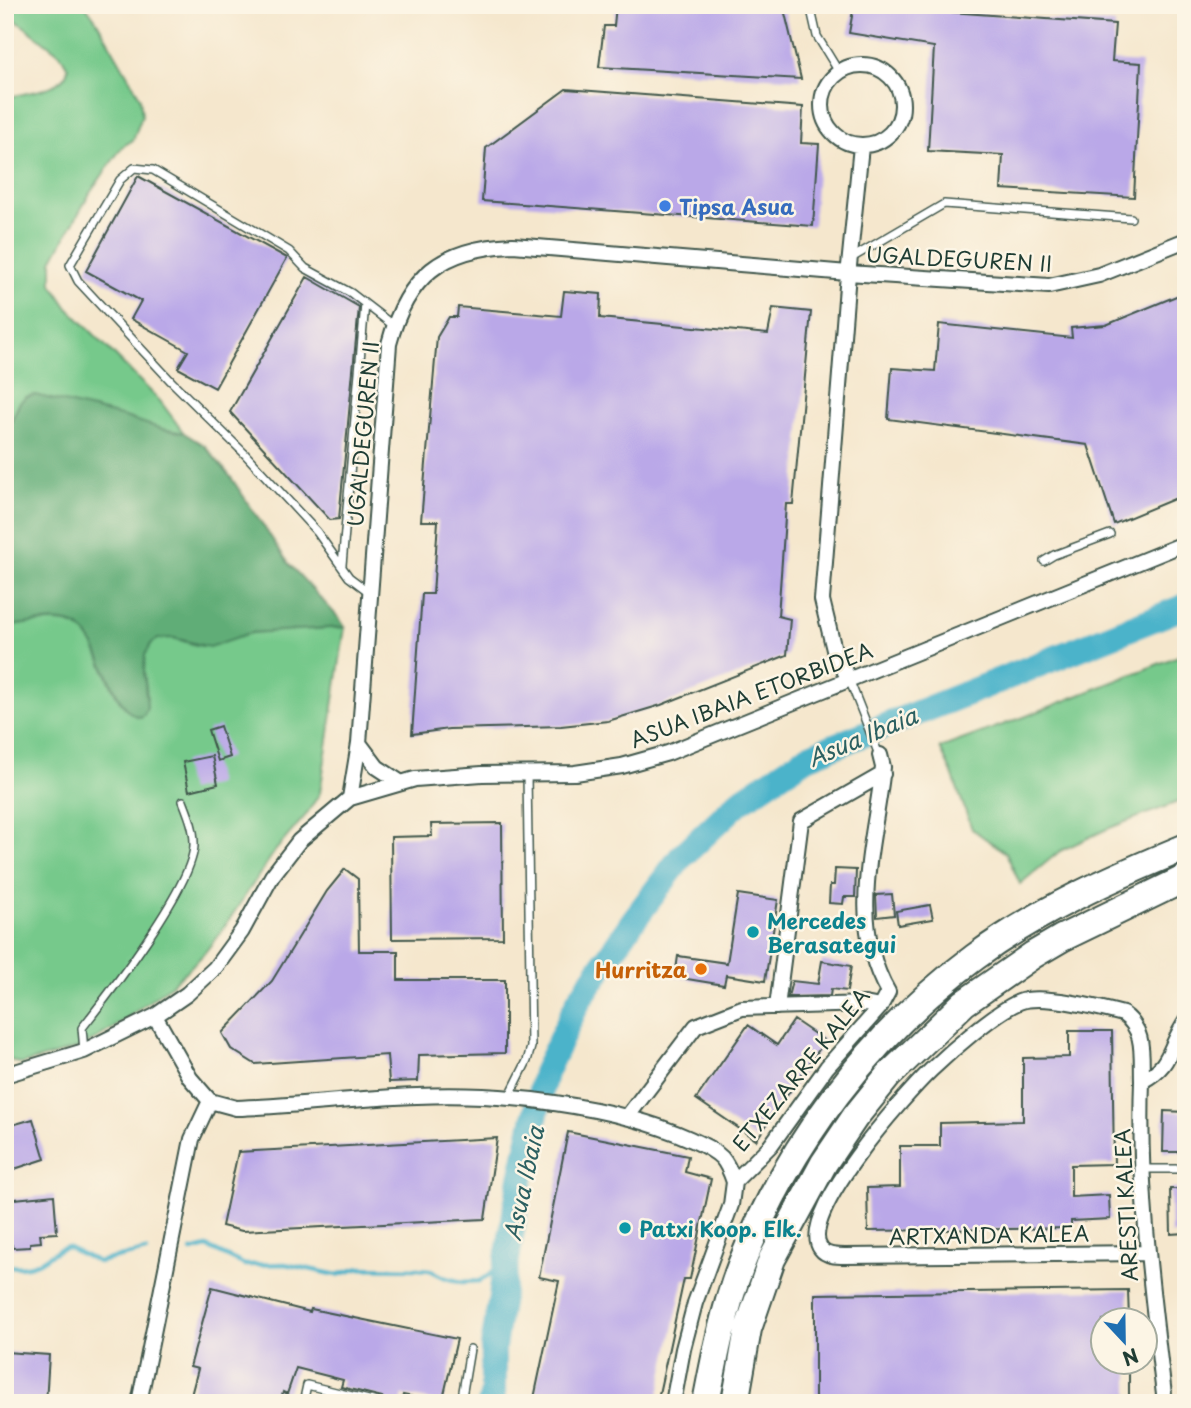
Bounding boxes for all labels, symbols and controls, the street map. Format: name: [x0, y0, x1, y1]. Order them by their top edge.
place label: Tipsa Asua: [679, 190, 794, 222]
marker: Tipsa Asua: [657, 198, 673, 214]
street label: UGALDEGUREN II: [865, 237, 1053, 279]
street label: UGALDEGUREN II: [338, 340, 386, 528]
street label: ASUA IBAIA ETORBIDEA: [625, 633, 877, 755]
water label: Asua Ibaia: [802, 697, 923, 775]
place label: Mercedes Berasategui: [767, 904, 896, 960]
marker: Mercedes Berasategui: [745, 924, 761, 940]
place label: Hurritza: [595, 953, 687, 985]
marker: Hurritza: [693, 961, 709, 977]
street label: ETXEZARRE KALEA: [724, 980, 876, 1158]
water label: Asua Ibaia: [494, 1122, 552, 1244]
street label: ARESTI KALEA: [1105, 1128, 1145, 1282]
place label: Patxi Koop. Elk.: [639, 1212, 802, 1244]
street label: ARTXANDA KALEA: [889, 1216, 1090, 1252]
marker: Patxi Koop. Elk.: [617, 1220, 633, 1236]
north arrow: [1090, 1306, 1160, 1376]
text: N: [1119, 1342, 1143, 1373]

